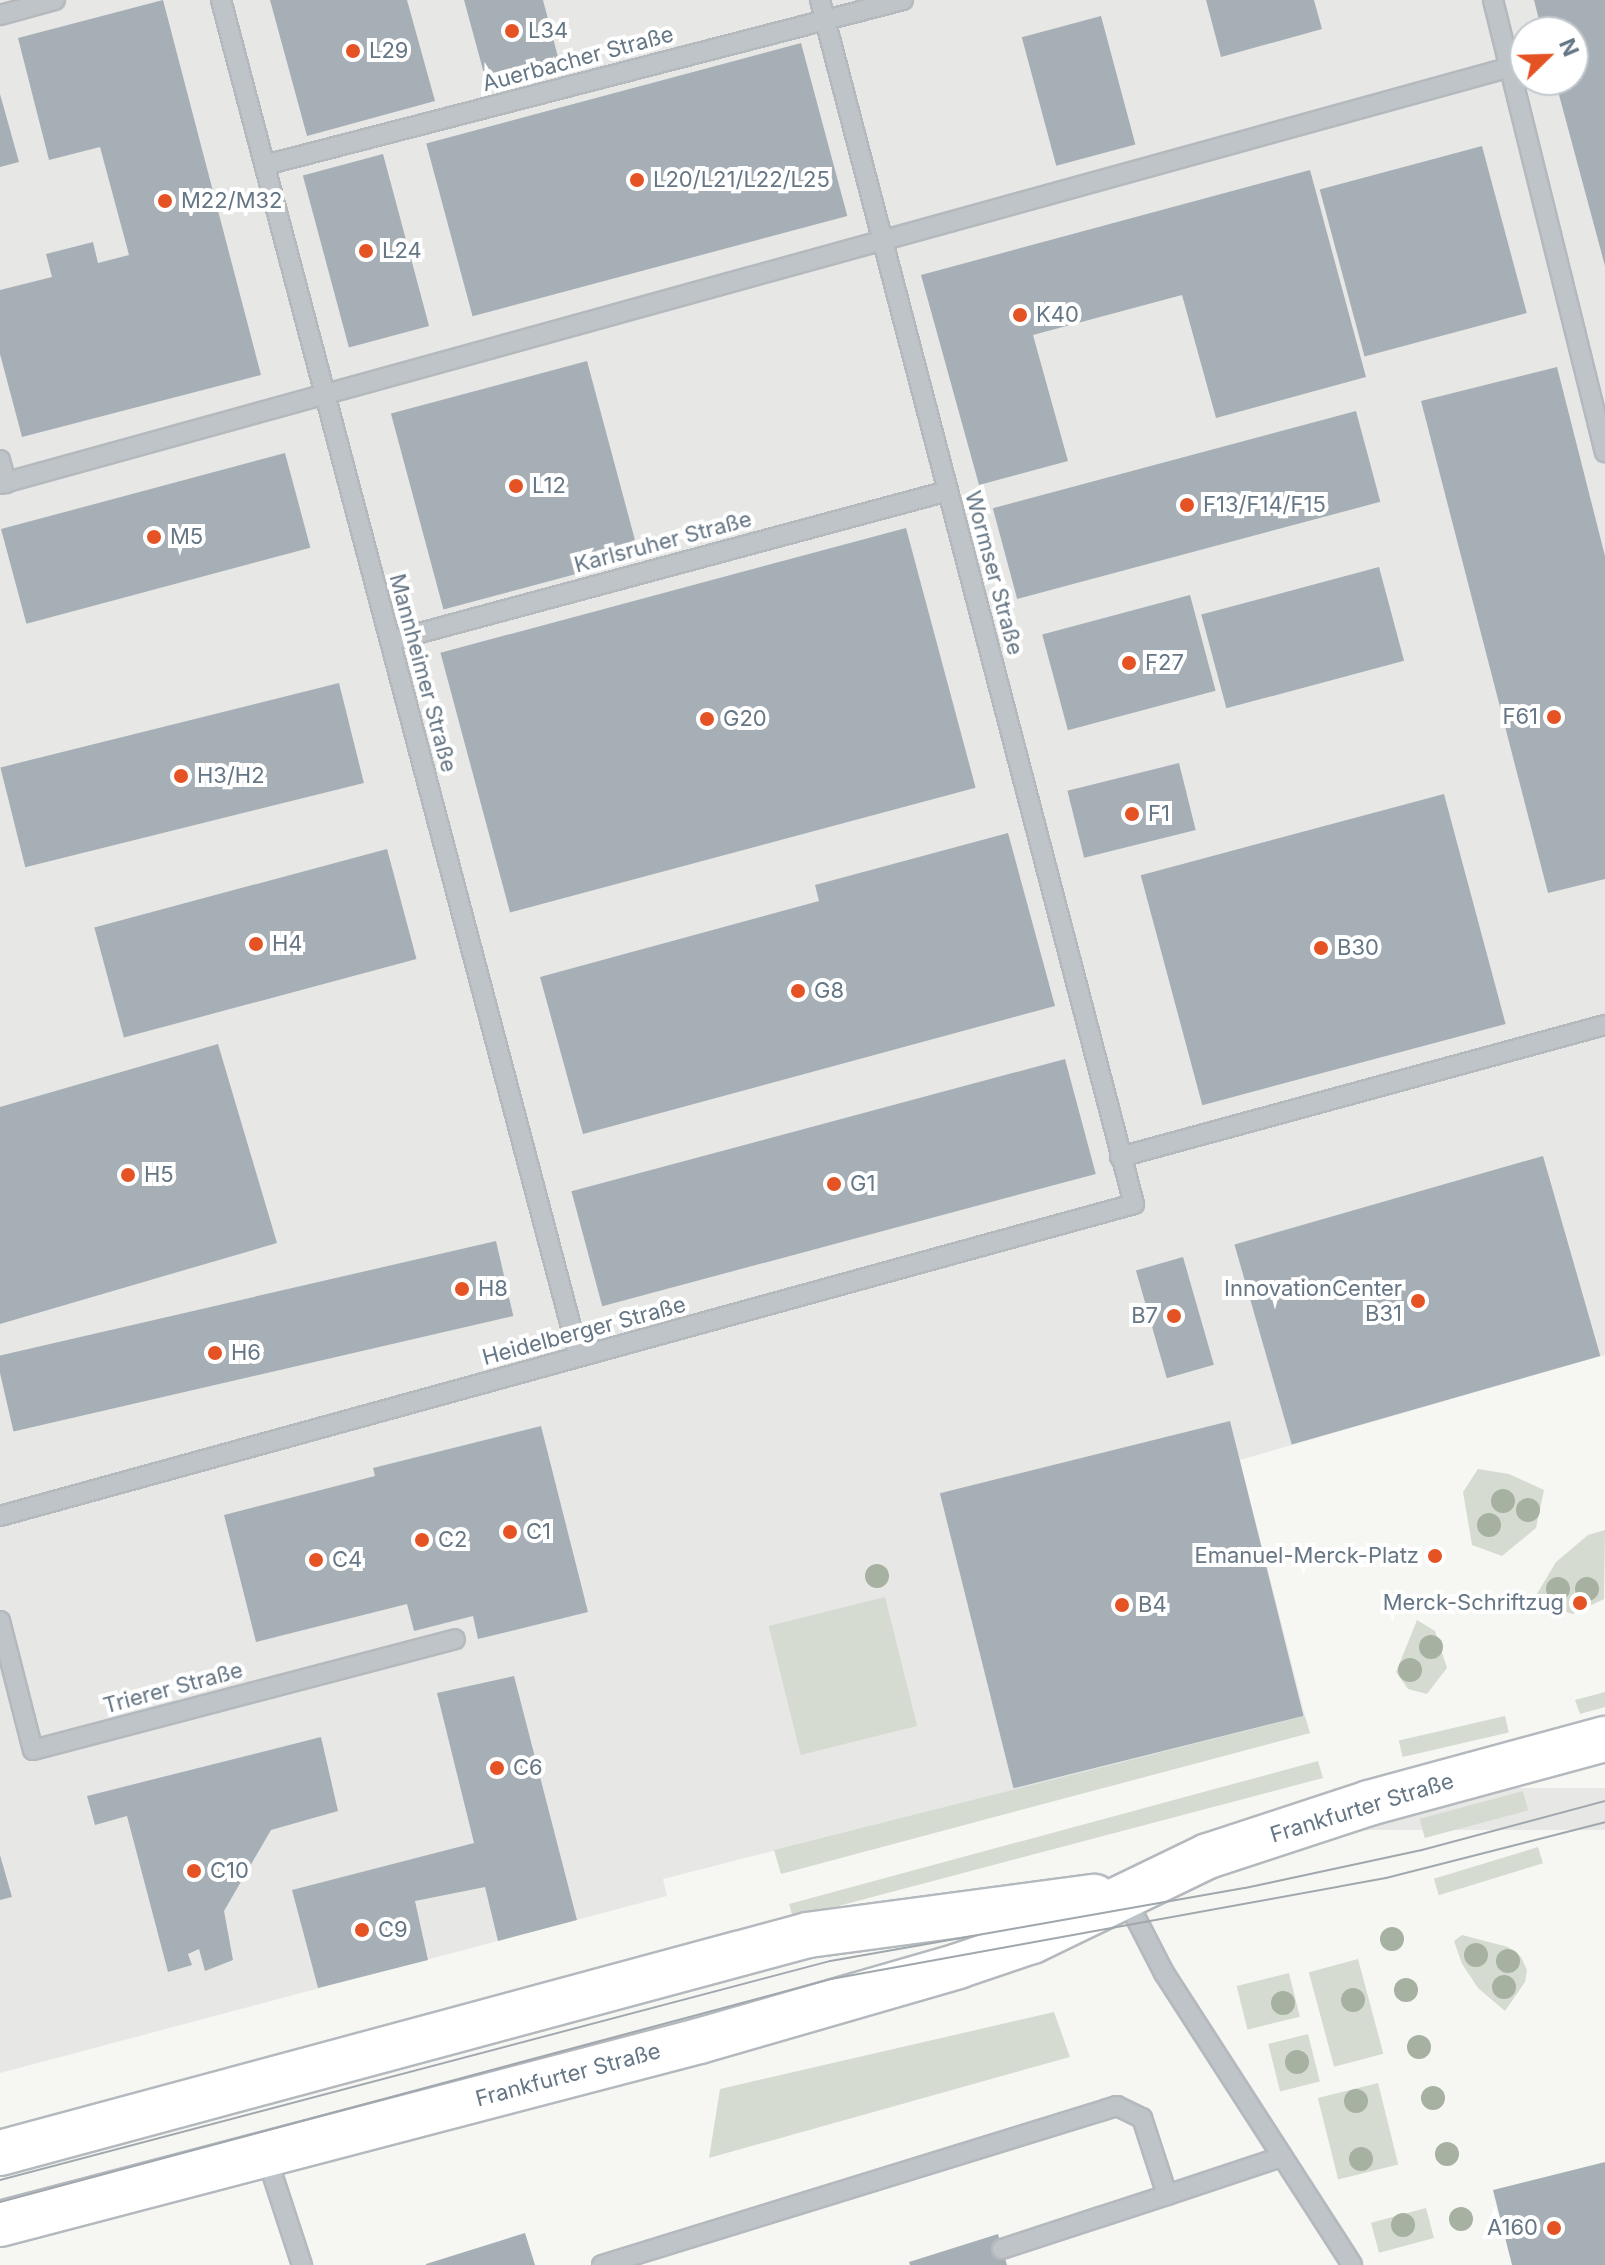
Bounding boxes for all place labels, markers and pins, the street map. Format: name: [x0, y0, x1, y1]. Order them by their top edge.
place label: L34: [528, 18, 568, 44]
marker: L34: [503, 22, 521, 40]
place label: L29: [369, 38, 408, 64]
marker: L29: [344, 42, 362, 60]
place label: L20/L21/L22/L25: [653, 167, 830, 193]
marker: L20/L21/L22/L25: [628, 171, 646, 189]
place label: M22/M32: [181, 188, 283, 214]
marker: M22/M32: [156, 192, 174, 210]
place label: L24: [382, 238, 422, 264]
marker: L24: [357, 242, 375, 260]
place label: K40: [1036, 302, 1079, 328]
marker: K40: [1011, 306, 1029, 324]
place label: L12: [532, 473, 566, 499]
marker: L12: [507, 477, 525, 495]
place label: F13/F14/F15: [1203, 492, 1326, 518]
marker: F13/F14/F15: [1178, 496, 1196, 514]
place label: M5: [170, 524, 203, 550]
marker: M5: [145, 528, 163, 546]
place label: F27: [1145, 650, 1184, 676]
marker: F27: [1120, 654, 1138, 672]
place label: F61: [1502, 704, 1538, 730]
place label: G20: [723, 706, 767, 732]
marker: F61: [1545, 708, 1563, 726]
marker: G20: [698, 710, 716, 728]
place label: H3/H2: [197, 763, 265, 789]
marker: H3/H2: [172, 767, 190, 785]
place label: F1: [1148, 801, 1170, 827]
marker: F1: [1123, 805, 1141, 823]
place label: H4: [272, 931, 303, 957]
marker: H4: [247, 935, 265, 953]
place label: B30: [1337, 935, 1379, 961]
marker: B30: [1312, 939, 1330, 957]
place label: G8: [814, 978, 844, 1004]
marker: G8: [789, 982, 807, 1000]
place label: H5: [144, 1162, 174, 1188]
marker: H5: [119, 1166, 137, 1184]
place label: G1: [850, 1171, 875, 1197]
marker: G1: [825, 1175, 843, 1193]
place label: InnovationCenter B31: [1224, 1275, 1402, 1326]
place label: H8: [478, 1276, 508, 1302]
marker: H8: [453, 1280, 471, 1298]
marker: InnovationCenter B31: [1409, 1292, 1427, 1310]
place label: B7: [1131, 1303, 1158, 1329]
marker: B7: [1165, 1307, 1183, 1325]
place label: H6: [231, 1340, 261, 1366]
marker: H6: [206, 1344, 224, 1362]
place label: C1: [526, 1519, 551, 1545]
marker: C1: [501, 1523, 519, 1541]
place label: C2: [438, 1527, 467, 1553]
marker: C2: [413, 1531, 431, 1549]
place label: Emanuel-Merck-Platz: [1194, 1543, 1419, 1569]
place label: C4: [332, 1547, 362, 1573]
marker: Emanuel-Merck-Platz: [1426, 1547, 1444, 1565]
marker: C4: [307, 1551, 325, 1569]
place label: Merck-Schriftzug: [1383, 1590, 1564, 1616]
place label: B4: [1138, 1592, 1167, 1618]
marker: Merck-Schriftzug: [1571, 1594, 1589, 1612]
marker: B4: [1113, 1596, 1131, 1614]
place label: C6: [513, 1755, 543, 1781]
marker: C6: [488, 1759, 506, 1777]
place label: C10: [210, 1858, 249, 1884]
marker: C10: [185, 1862, 203, 1880]
place label: C9: [378, 1917, 408, 1943]
marker: C9: [353, 1921, 371, 1939]
place label: A160: [1487, 2215, 1538, 2241]
marker: A160: [1545, 2219, 1563, 2237]

